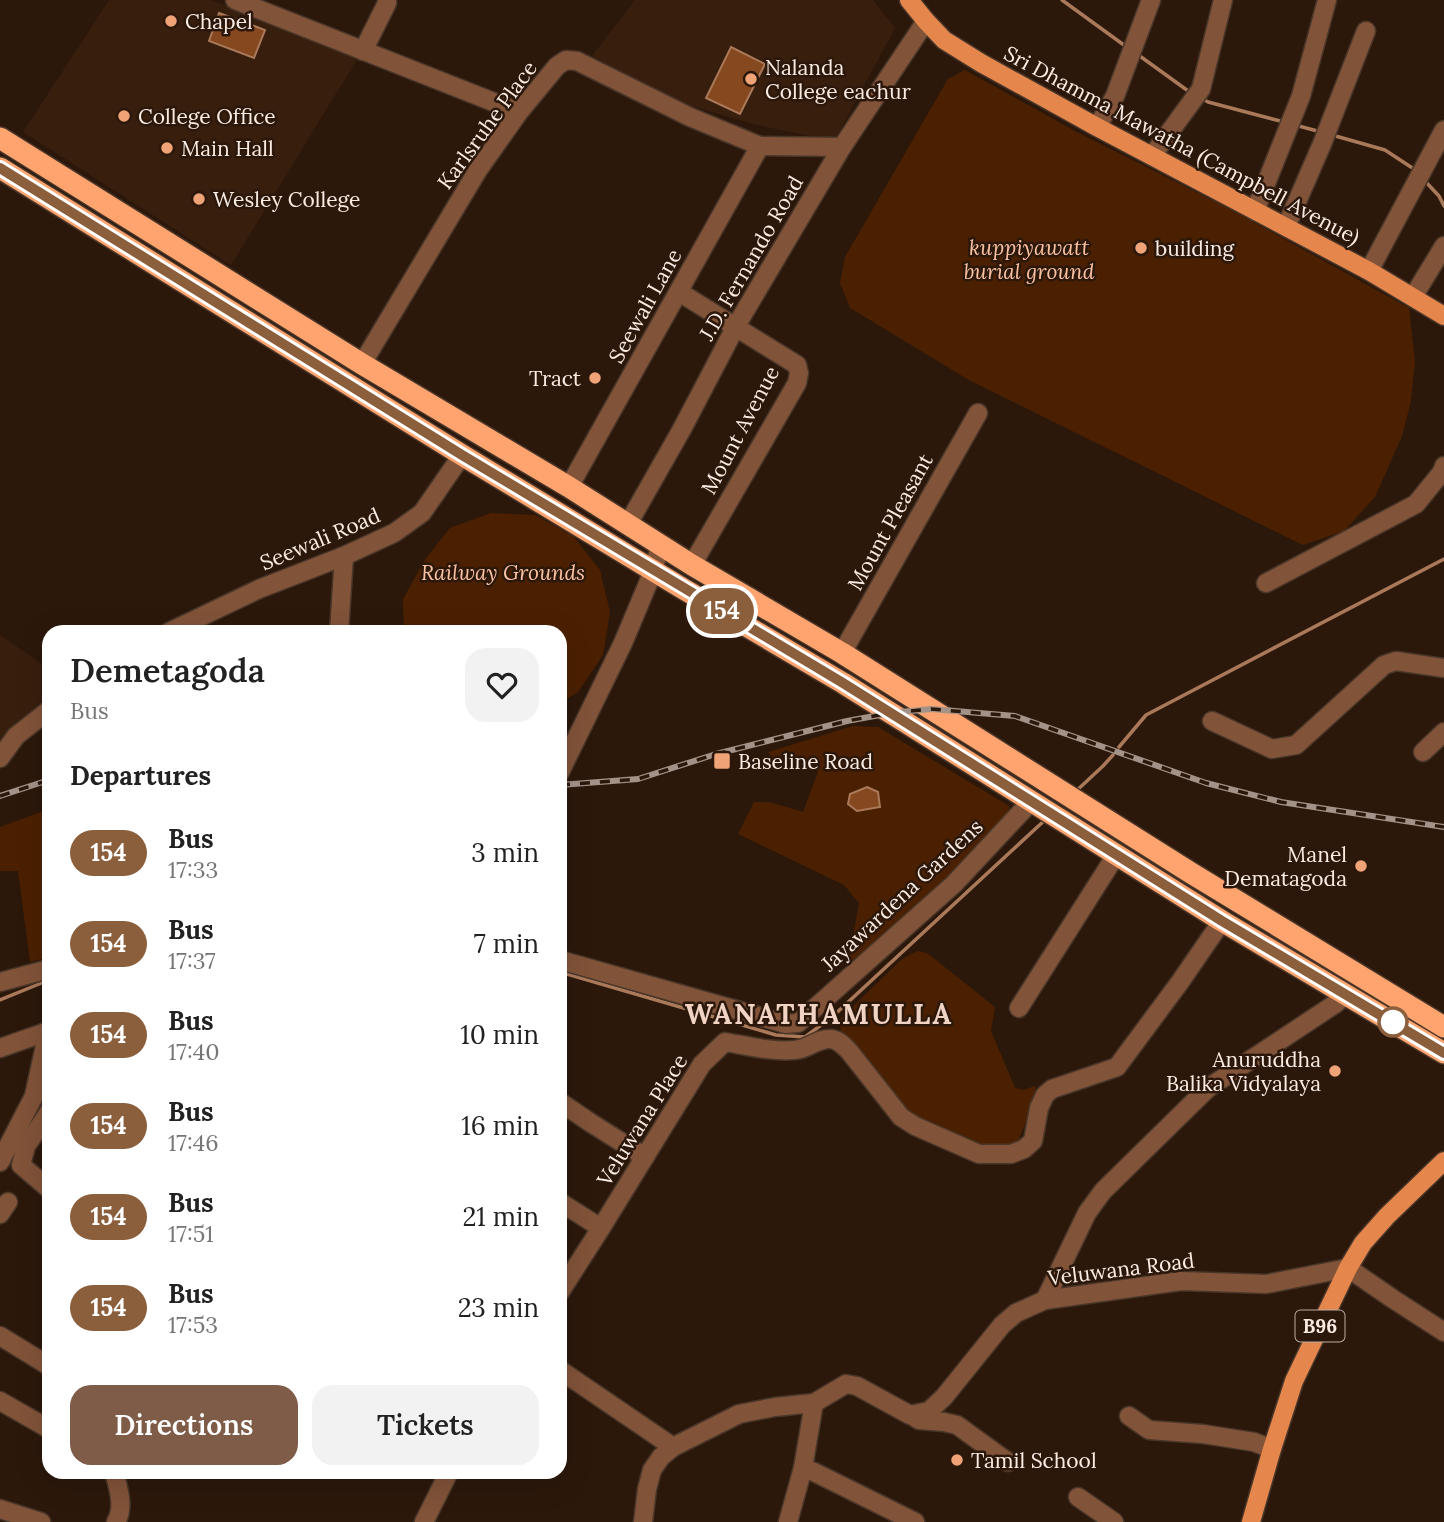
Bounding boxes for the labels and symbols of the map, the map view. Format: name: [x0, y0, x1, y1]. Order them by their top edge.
place label: Chapel: [185, 8, 253, 35]
marker: Chapel: [163, 13, 179, 29]
street label: Sri Dhamma Mawatha (Campbell Avenue): [999, 39, 1365, 251]
place label: Nalanda College eachur: [765, 54, 911, 105]
street label: Karlsruhe Place: [431, 55, 543, 195]
marker: Nalanda College eachur: [743, 71, 759, 87]
place label: College Office: [138, 103, 276, 130]
marker: College Office: [116, 108, 132, 124]
place label: Main Hall: [181, 135, 274, 162]
marker: Main Hall: [159, 140, 175, 156]
street label: J.D. Fernando Road: [692, 171, 809, 346]
place label: Wesley College: [213, 186, 360, 213]
marker: Wesley College: [191, 191, 207, 207]
park label: kuppiyawatt burial ground: [964, 234, 1095, 285]
place label: building: [1155, 235, 1235, 262]
marker: building: [1133, 240, 1149, 256]
street label: Seewali Lane: [602, 244, 688, 368]
street label: Mount Avenue: [695, 361, 785, 499]
place label: Tract: [529, 365, 582, 392]
marker: Tract: [587, 370, 603, 386]
street label: Mount Pleasant: [841, 448, 939, 595]
street label: Seewali Road: [256, 502, 384, 576]
park label: Railway Grounds: [421, 559, 585, 586]
line badge: 154: [682, 588, 762, 634]
place label: Baseline Road: [738, 748, 873, 775]
marker: Baseline Road: [712, 751, 732, 771]
street label: Jayawardena Gardens: [815, 813, 989, 978]
place label: Manel Dematagoda: [1224, 841, 1347, 892]
marker: Manel Dematagoda: [1353, 858, 1369, 874]
district label: WANATHAMULLA: [685, 996, 953, 1032]
unlabelled marker: [1378, 1007, 1408, 1037]
place label: Anuruddha Balika Vidyalaya: [1166, 1046, 1321, 1097]
street label: Veluwana Place: [590, 1049, 693, 1192]
marker: Anuruddha Balika Vidyalaya: [1327, 1063, 1343, 1079]
street label: Veluwana Road: [1045, 1247, 1196, 1292]
road number: B96: [1296, 1310, 1344, 1342]
place label: Tamil School: [971, 1447, 1097, 1474]
marker: Tamil School: [949, 1452, 965, 1468]

